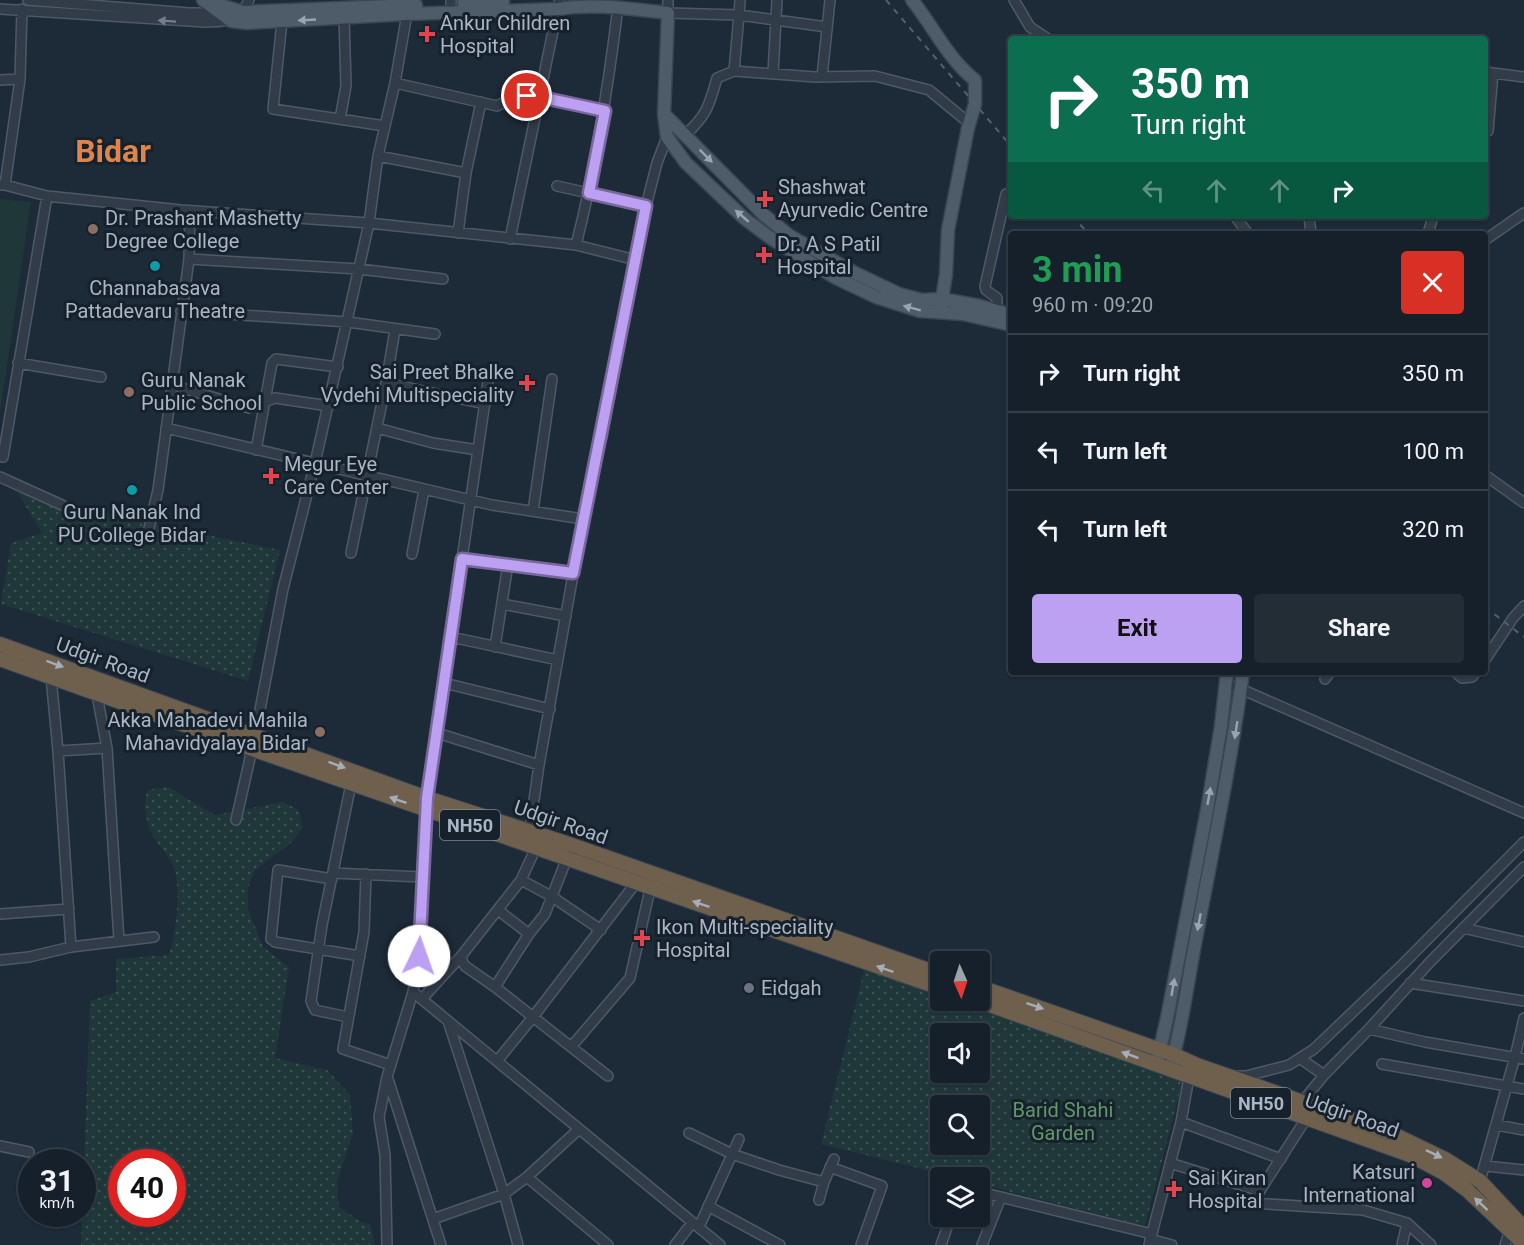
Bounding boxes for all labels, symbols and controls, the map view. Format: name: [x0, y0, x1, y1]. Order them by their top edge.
place label: Ankur Children Hospital: [440, 11, 570, 58]
one-way arrow: [298, 15, 317, 24]
one-way arrow: [157, 16, 176, 25]
marker: Ankur Children Hospital: [418, 25, 436, 43]
text: 350 m: [1131, 59, 1250, 108]
icon: right: [1032, 60, 1110, 138]
pin: [501, 70, 552, 121]
icon: arrive: [510, 79, 543, 112]
text: Turn right: [1131, 109, 1246, 141]
district label: Bidar: [75, 132, 151, 170]
one-way arrow: [698, 148, 712, 162]
icon: left: [1137, 174, 1170, 207]
icon: ahead: [1200, 174, 1233, 207]
icon: ahead: [1263, 174, 1296, 207]
icon: right: [1326, 174, 1359, 207]
place label: Shashwat Ayurvedic Centre: [778, 175, 928, 222]
marker: Shashwat Ayurvedic Centre: [756, 190, 774, 208]
place label: Dr. Prashant Mashetty Degree College: [105, 206, 302, 253]
one-way arrow: [735, 210, 750, 223]
marker: Dr. Prashant Mashetty Degree College: [86, 222, 100, 236]
place label: Dr. A S Patil Hospital: [777, 232, 880, 279]
marker: Dr. A S Patil Hospital: [755, 246, 773, 264]
text: 3 min: [1032, 249, 1123, 291]
button: close: [1401, 251, 1464, 314]
marker: Channabasava Pattadevaru Theatre: [148, 259, 162, 273]
place label: Channabasava Pattadevaru Theatre: [65, 276, 245, 323]
text: 960 m · 09:20: [1032, 293, 1153, 317]
one-way arrow: [903, 303, 921, 313]
icon: right: [1032, 357, 1065, 390]
place label: Sai Preet Bhalke Vydehi Multispeciality: [320, 360, 515, 407]
text: Turn right: [1083, 361, 1180, 386]
text: 350 m: [1402, 361, 1464, 386]
place label: Guru Nanak Public School: [141, 368, 262, 415]
marker: Sai Preet Bhalke Vydehi Multispeciality: [518, 374, 536, 392]
marker: Guru Nanak Public School: [122, 385, 136, 399]
icon: left: [1032, 435, 1065, 468]
text: Turn left: [1083, 439, 1167, 464]
text: 100 m: [1402, 439, 1464, 464]
place label: Megur Eye Care Center: [284, 452, 389, 499]
marker: Megur Eye Care Center: [262, 467, 280, 485]
marker: Guru Nanak Ind PU College Bidar: [125, 483, 139, 497]
place label: Guru Nanak Ind PU College Bidar: [58, 500, 206, 547]
icon: left: [1032, 513, 1065, 546]
text: Turn left: [1083, 517, 1167, 542]
text: 320 m: [1402, 517, 1464, 542]
button: Exit: [1032, 594, 1242, 663]
button: Share: [1254, 594, 1464, 663]
street label: Udgir Road: [53, 632, 153, 688]
one-way arrow: [46, 659, 64, 669]
place label: Akka Mahadevi Mahila Mahavidyalaya Bidar: [107, 708, 308, 755]
one-way arrow: [1231, 721, 1240, 740]
marker: Akka Mahadevi Mahila Mahavidyalaya Bidar: [313, 725, 327, 739]
one-way arrow: [328, 761, 346, 771]
one-way arrow: [1205, 786, 1214, 805]
one-way arrow: [389, 794, 407, 804]
street label: Udgir Road: [511, 795, 611, 849]
road number: NH50: [440, 810, 500, 840]
one-way arrow: [692, 898, 710, 908]
one-way arrow: [1194, 912, 1203, 931]
place label: Ikon Multi-speciality Hospital: [656, 915, 834, 962]
position arrow: [387, 924, 451, 988]
marker: Ikon Multi-speciality Hospital: [633, 929, 651, 947]
north arrow: [930, 951, 990, 1011]
map controls: [930, 951, 990, 1227]
one-way arrow: [876, 963, 894, 973]
place label: Eidgah: [761, 976, 822, 1000]
one-way arrow: [1169, 977, 1178, 996]
marker: Eidgah: [742, 981, 756, 995]
one-way arrow: [1026, 1002, 1044, 1012]
button: sound: [930, 1023, 990, 1083]
one-way arrow: [1121, 1050, 1139, 1060]
road number: NH50: [1231, 1088, 1291, 1118]
street label: Udgir Road: [1302, 1088, 1402, 1142]
button: search: [930, 1095, 990, 1155]
park label: Barid Shahi Garden: [1013, 1098, 1113, 1145]
one-way arrow: [1425, 1148, 1443, 1158]
speed limit sign: 40: [108, 1149, 186, 1227]
place label: Katsuri International: [1303, 1160, 1415, 1207]
text: 31: [40, 1163, 74, 1198]
place label: Sai Kiran Hospital: [1188, 1166, 1266, 1213]
button: layers: [930, 1167, 990, 1227]
marker: Katsuri International: [1420, 1176, 1434, 1190]
marker: Sai Kiran Hospital: [1165, 1180, 1183, 1198]
text: km/h: [39, 1194, 75, 1212]
one-way arrow: [1475, 1197, 1489, 1211]

